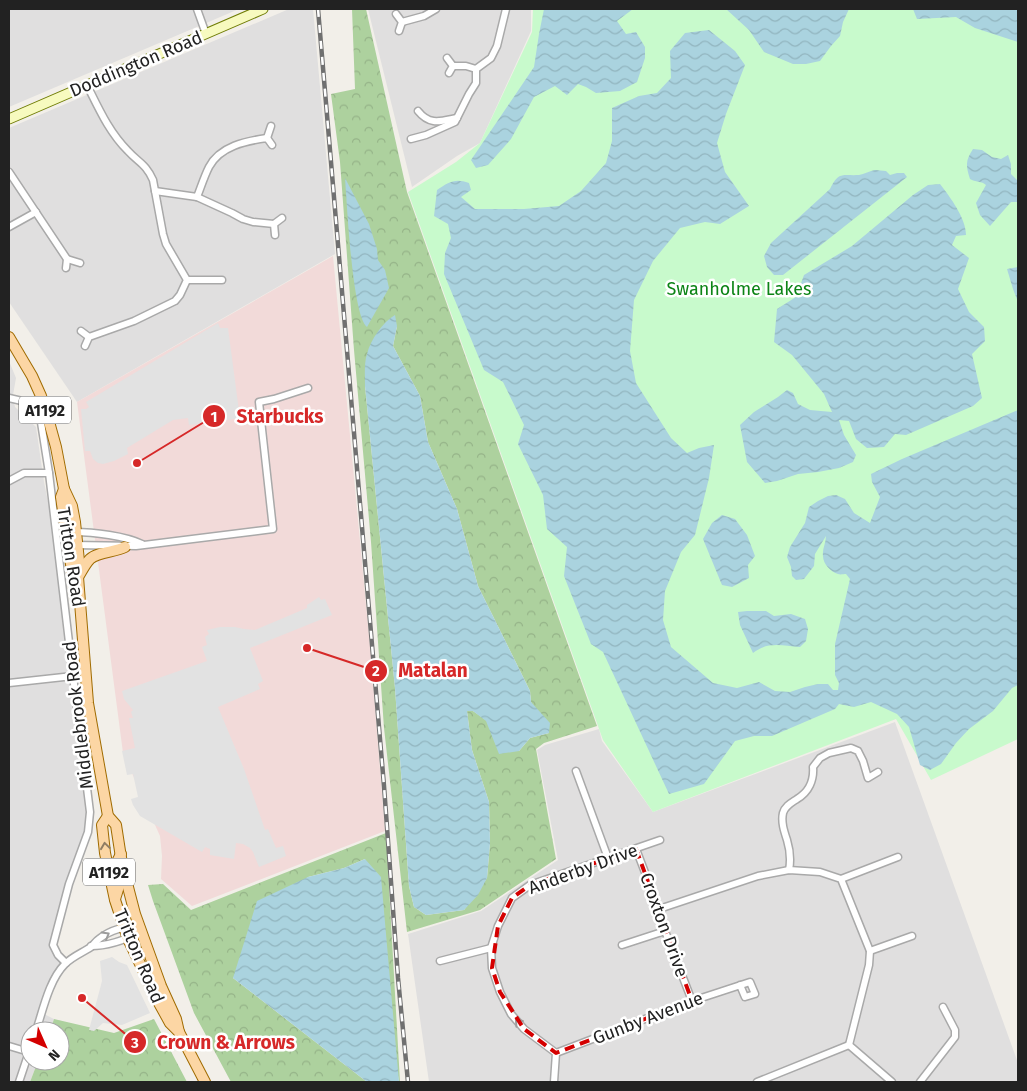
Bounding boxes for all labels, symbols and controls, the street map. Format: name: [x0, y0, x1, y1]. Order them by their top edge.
street label: Doddington Road: [66, 26, 206, 102]
park label: Swanholme Lakes: [666, 278, 812, 300]
road number: A1192: [19, 396, 71, 424]
callout: Starbucks: [201, 399, 333, 433]
text: Starbucks: [237, 405, 323, 428]
text: 1: [211, 408, 217, 426]
street label: Tritton Road: [52, 505, 90, 609]
street label: Middlebrook Road: [58, 640, 98, 790]
callout: Matalan: [364, 654, 478, 688]
text: Matalan: [398, 659, 468, 682]
text: 2: [372, 662, 380, 680]
street label: Anderby Drive: [525, 839, 641, 899]
one-way arrow: [100, 842, 110, 850]
road number: A1192: [83, 859, 135, 886]
street label: Croxton Drive: [635, 870, 693, 980]
street label: Tritton Road: [109, 905, 169, 1007]
one-way arrow: [101, 931, 110, 941]
street label: Gunby Avenue: [590, 987, 706, 1049]
one-way arrow: [515, 1019, 524, 1028]
north arrow: [20, 1021, 70, 1071]
callout: Crown & Arrows: [122, 1025, 305, 1059]
text: Crown & Arrows: [157, 1031, 295, 1054]
text: 3: [130, 1034, 139, 1052]
text: N: [45, 1046, 63, 1064]

